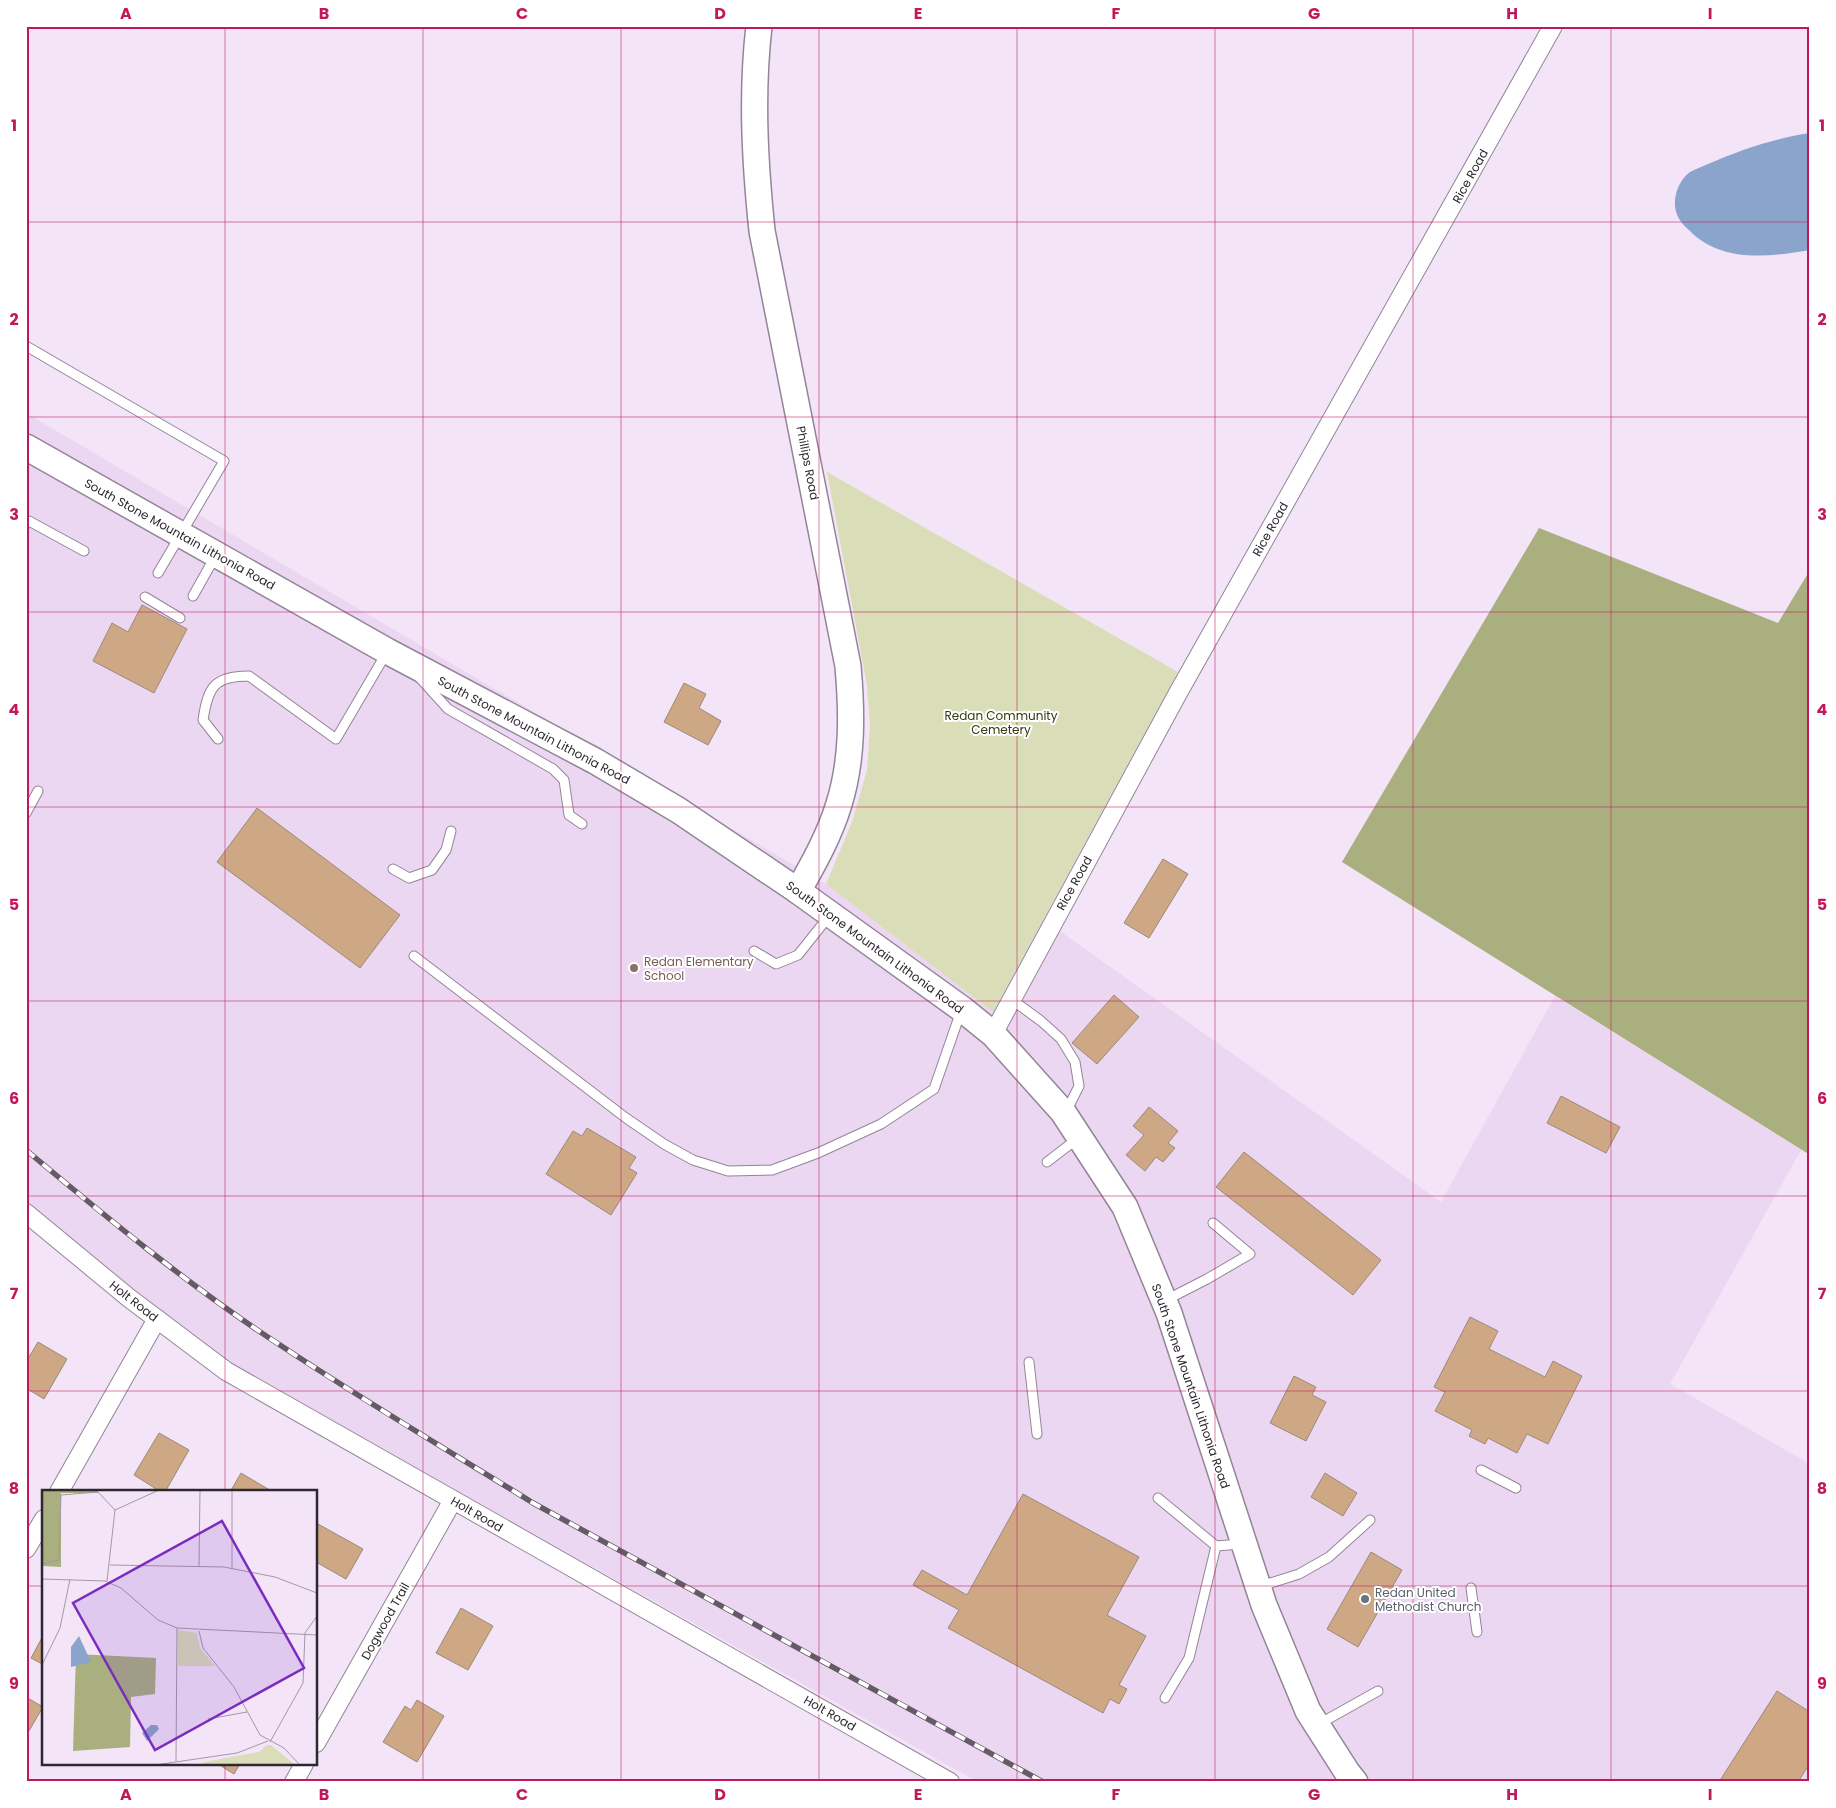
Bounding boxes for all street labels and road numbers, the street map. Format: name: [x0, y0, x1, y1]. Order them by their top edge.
street label: Rice Road: [1448, 146, 1492, 206]
street label: Phillips Road: [792, 424, 824, 502]
street label: South Stone Mountain Lithonia Road: [82, 474, 278, 594]
street label: Rice Road: [1248, 499, 1292, 559]
street label: South Stone Mountain Lithonia Road: [435, 672, 633, 788]
street label: Rice Road: [1052, 853, 1096, 913]
street label: South Stone Mountain Lithonia Road: [783, 877, 967, 1017]
street label: Holt Road: [106, 1277, 162, 1325]
street label: South Stone Mountain Lithonia Road: [1148, 1281, 1234, 1491]
street label: Holt Road: [448, 1492, 506, 1536]
street label: Dogwood Trail: [357, 1579, 413, 1663]
street label: Holt Road: [801, 1691, 859, 1735]

